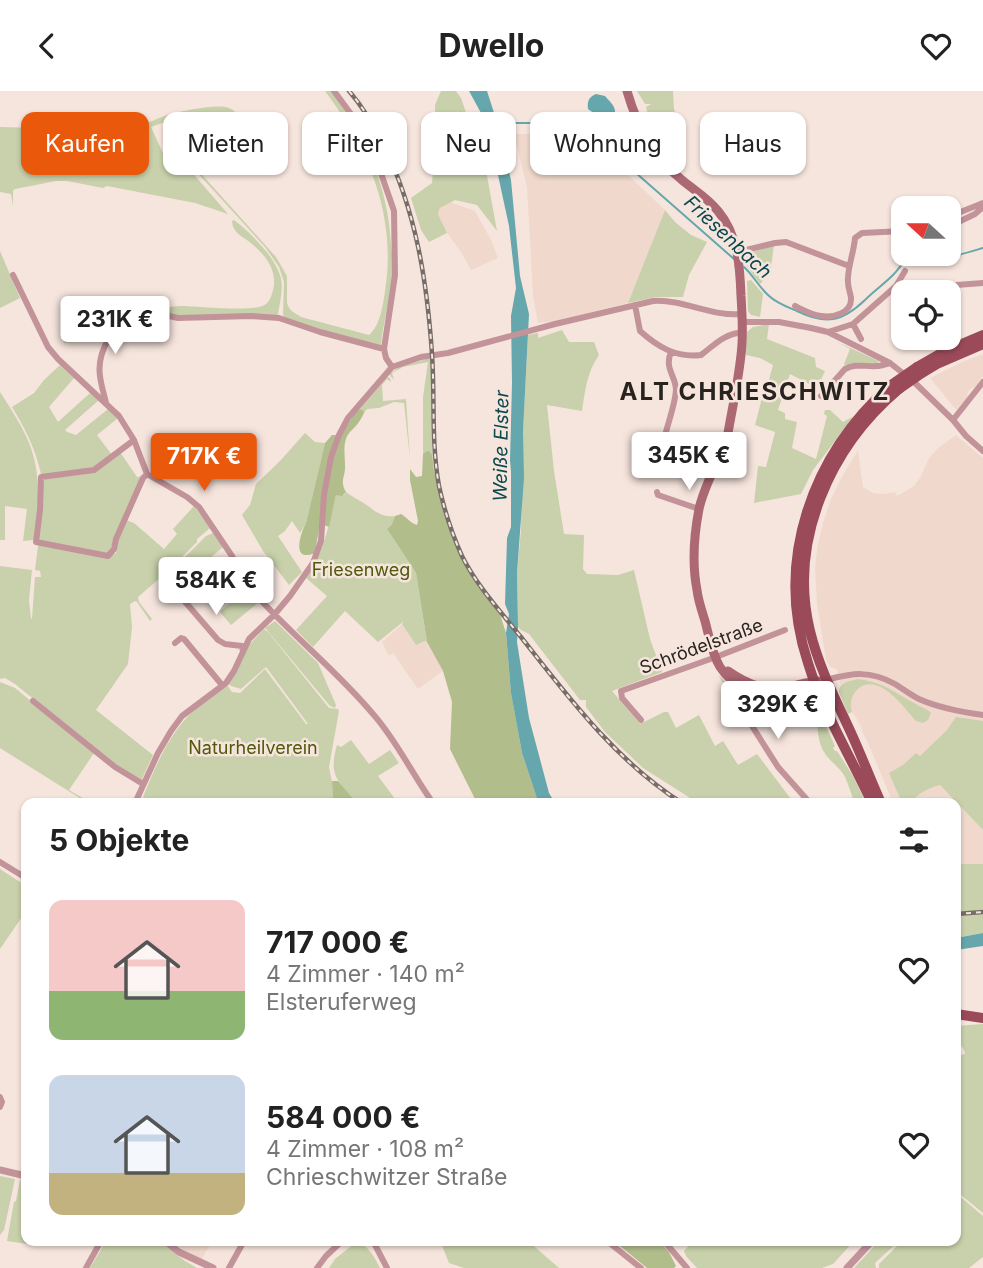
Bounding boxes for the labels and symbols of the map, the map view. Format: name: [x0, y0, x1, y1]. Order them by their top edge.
water label: Friesenbach: [679, 191, 777, 283]
north arrow: [891, 196, 961, 266]
pin: 231K €: [58, 296, 172, 356]
district label: ALT CHRIESCHWITZ: [620, 377, 890, 406]
water label: Weiße Elster: [489, 389, 513, 502]
pin: 717K €: [147, 433, 261, 493]
pin: 345K €: [632, 433, 746, 492]
pin: 584K €: [159, 557, 273, 617]
park label: Friesenweg: [312, 559, 410, 580]
street label: Schrödelstraße: [637, 614, 765, 678]
pin: 329K €: [721, 681, 835, 741]
park label: Naturheilverein: [188, 737, 318, 758]

